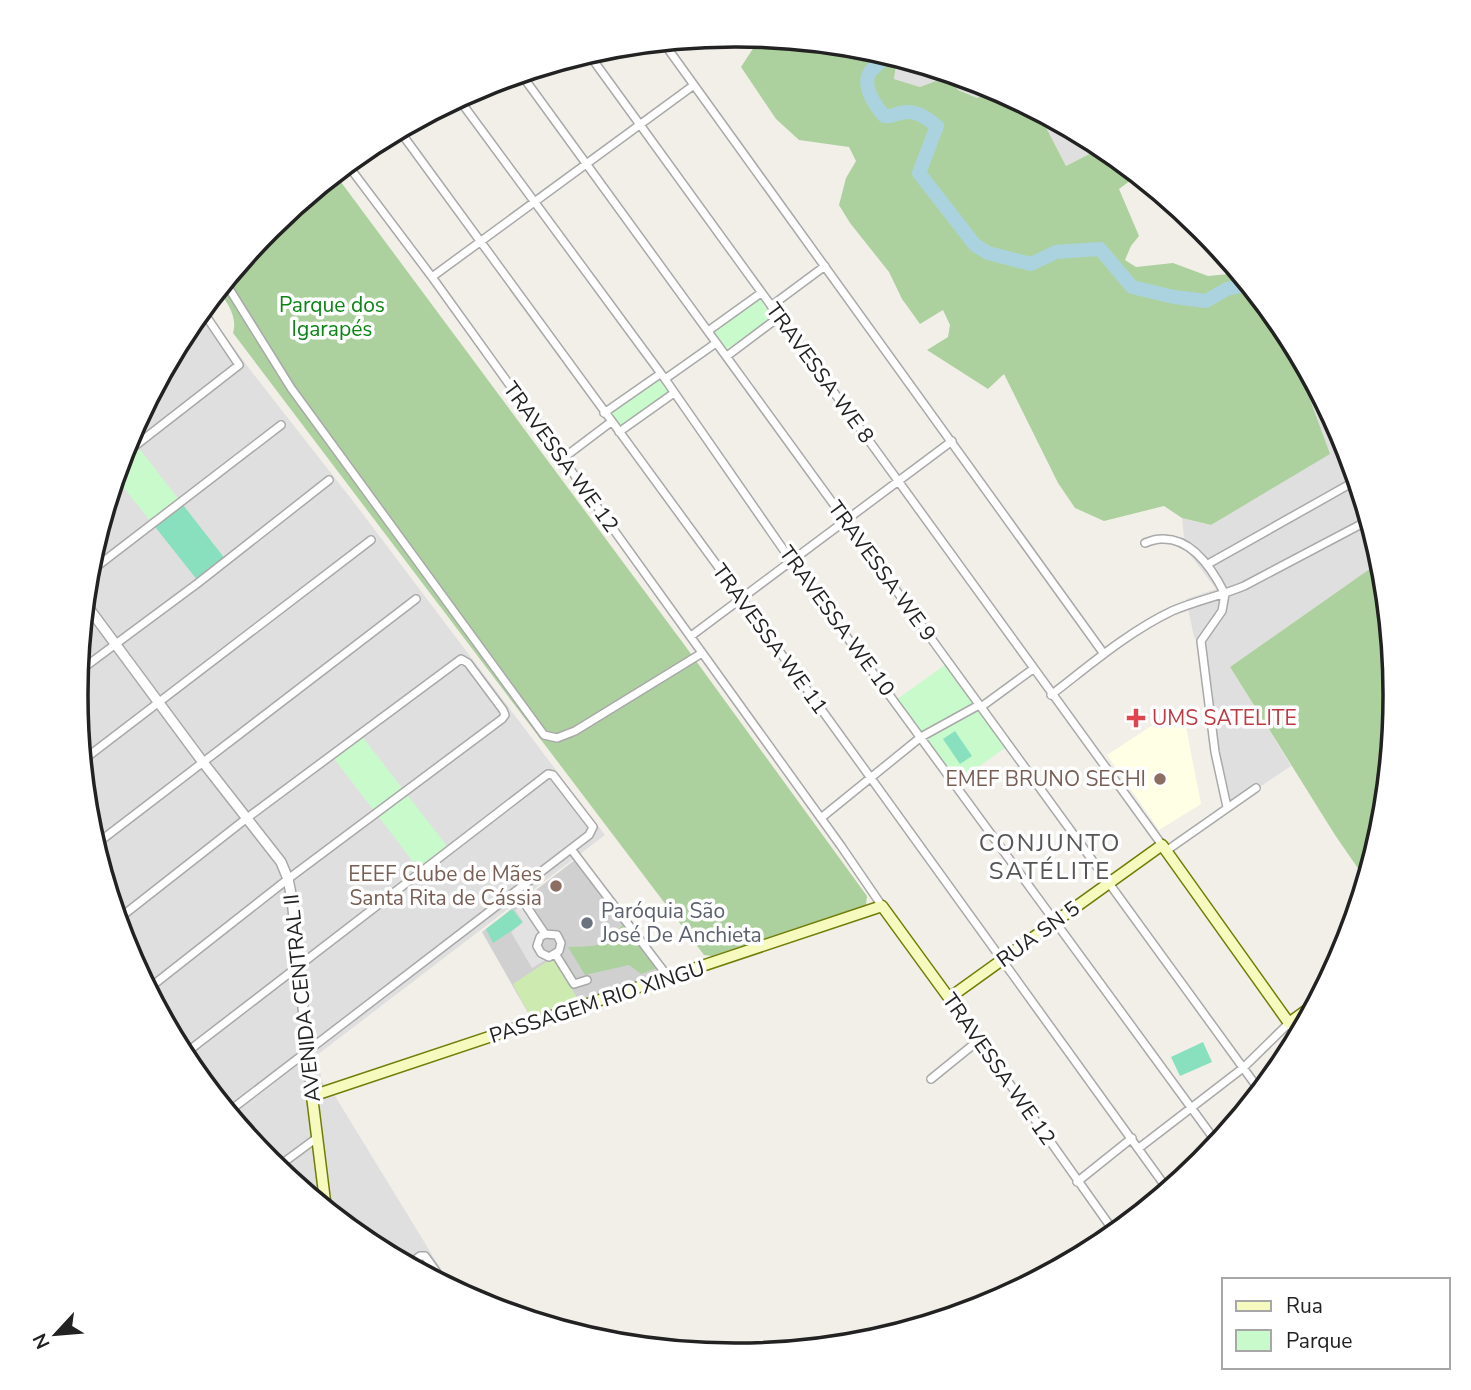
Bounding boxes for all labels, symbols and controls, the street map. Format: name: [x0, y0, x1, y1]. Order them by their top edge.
park label: Parque dos Igarapés: [279, 291, 385, 343]
street label: TRAVESSA WE 8: [760, 297, 880, 449]
street label: TRAVESSA WE 12: [497, 376, 625, 538]
street label: TRAVESSA WE 9: [822, 495, 942, 647]
street label: TRAVESSA WE 10: [773, 540, 901, 702]
street label: TRAVESSA WE 11: [706, 558, 834, 720]
place label: UMS SATELITE: [1152, 704, 1297, 732]
marker: UMS SATELITE: [1126, 708, 1146, 728]
place label: EMEF BRUNO SECHI: [945, 765, 1146, 793]
marker: EMEF BRUNO SECHI: [1152, 771, 1168, 787]
district label: CONJUNTO SATÉLITE: [979, 827, 1121, 887]
place label: EEEF Clube de Mães Santa Rita de Cássia: [348, 860, 542, 912]
marker: EEEF Clube de Mães Santa Rita de Cássia: [548, 878, 564, 894]
street label: AVENIDA CENTRAL II: [277, 893, 327, 1103]
street label: RUA SN 5: [991, 894, 1085, 974]
place label: Paróquia São José De Anchieta: [600, 897, 762, 949]
marker: Paróquia São José De Anchieta: [579, 915, 595, 931]
street label: PASSAGEM RIO XINGU: [486, 954, 708, 1050]
street label: TRAVESSA WE 12: [936, 987, 1062, 1151]
legend: [1222, 1278, 1450, 1369]
text: Rua: [1286, 1292, 1323, 1320]
north arrow: [21, 1299, 91, 1369]
text: Parque: [1286, 1327, 1353, 1355]
text: N: [27, 1329, 56, 1353]

